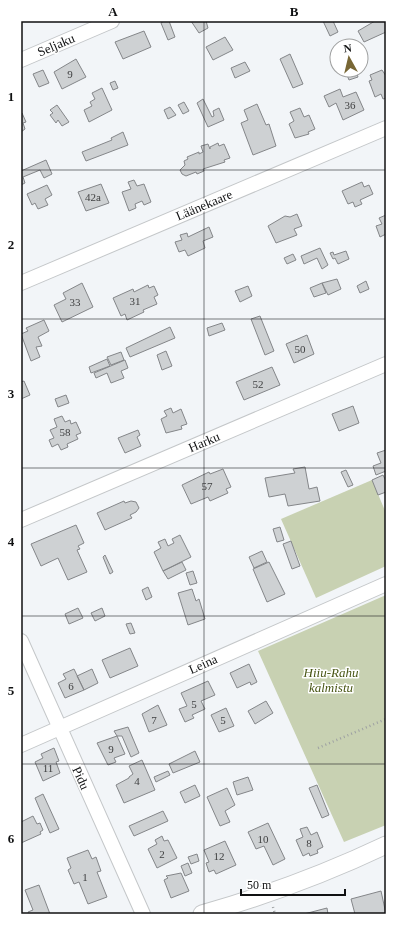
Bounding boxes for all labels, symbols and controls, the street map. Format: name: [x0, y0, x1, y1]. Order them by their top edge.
text: A: [108, 4, 118, 19]
text: B: [290, 4, 299, 19]
street label: Seljaku: [35, 30, 77, 60]
north arrow: [329, 38, 369, 78]
text: N: [343, 42, 352, 55]
house number: 9: [67, 68, 73, 80]
text: 1: [8, 89, 14, 104]
house number: 36: [345, 99, 356, 111]
street label: Läänekaare: [174, 186, 235, 224]
house number: 42a: [85, 191, 101, 203]
text: 2: [8, 237, 14, 252]
house number: 31: [130, 295, 141, 307]
house number: 33: [70, 296, 81, 308]
house number: 50: [295, 343, 306, 355]
house number: 52: [253, 378, 264, 390]
text: 3: [8, 386, 15, 401]
house number: 58: [60, 426, 71, 438]
street label: Harku: [186, 429, 222, 455]
house number: 57: [202, 480, 213, 492]
text: 4: [8, 534, 15, 549]
street label: Leina: [186, 651, 220, 677]
park label: Hiiu-Rahu kalmistu: [303, 665, 359, 695]
house number: 6: [68, 680, 74, 692]
text: 5: [8, 683, 15, 698]
house number: 5: [191, 698, 197, 710]
house number: 7: [151, 714, 157, 726]
house number: 5: [220, 714, 226, 726]
house number: 9: [108, 743, 114, 755]
house number: 11: [43, 762, 53, 774]
street label: Pidu: [69, 764, 93, 792]
house number: 4: [134, 775, 140, 787]
text: 6: [8, 831, 15, 846]
house number: 10: [258, 833, 269, 845]
house number: 8: [306, 837, 312, 849]
house number: 2: [159, 848, 165, 860]
house number: 12: [214, 850, 225, 862]
house number: 1: [82, 871, 88, 883]
scale bar: [241, 871, 345, 897]
text: 50 m: [247, 878, 272, 892]

